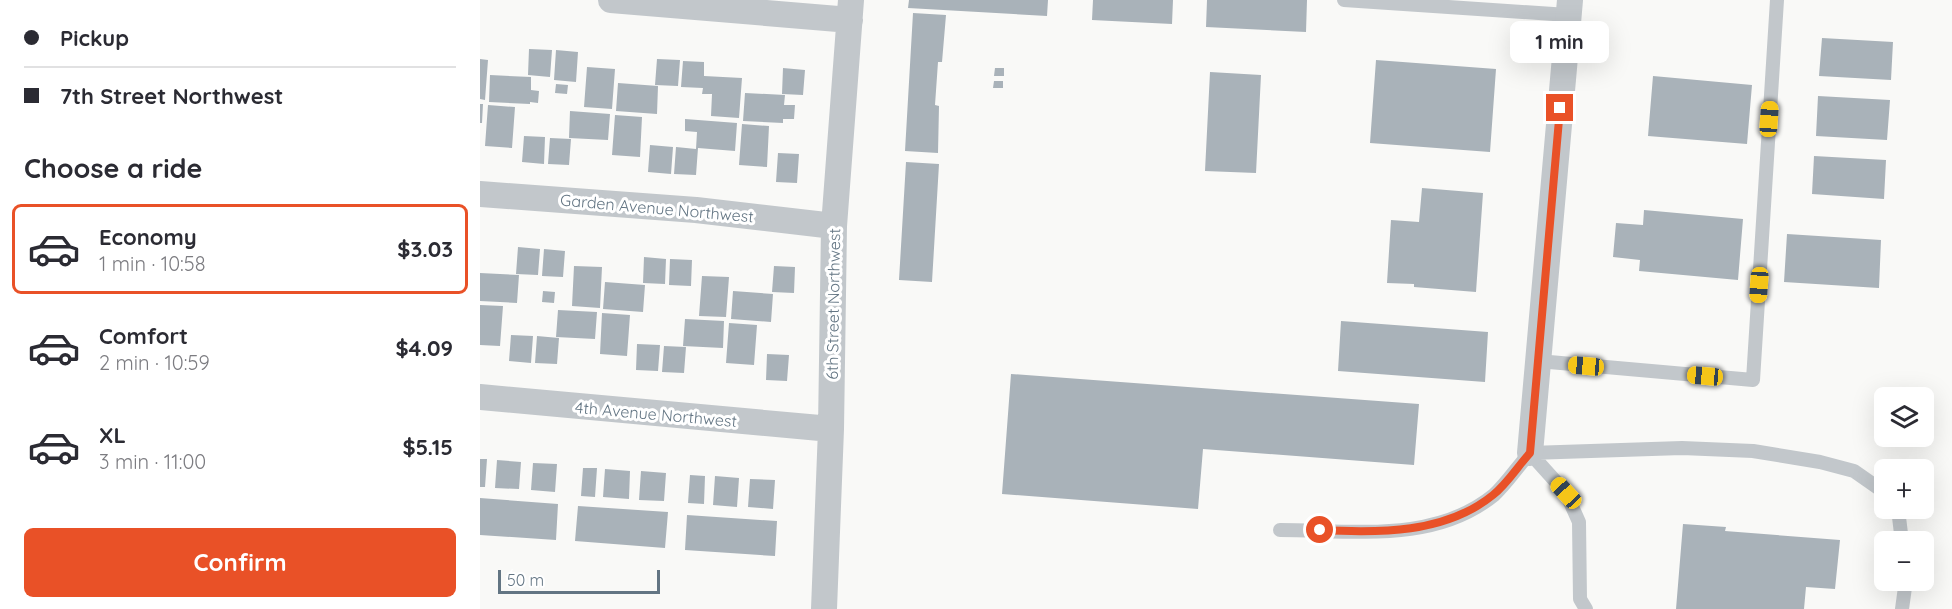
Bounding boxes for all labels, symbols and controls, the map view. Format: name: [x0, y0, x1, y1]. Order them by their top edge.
callout: 1 min: [1510, 21, 1610, 63]
text: Pickup: [60, 24, 129, 52]
text: 1 min: [1535, 29, 1584, 54]
text: 7th Street Northwest: [60, 82, 283, 110]
route end: [1546, 94, 1573, 121]
car: [1759, 100, 1779, 138]
text: Choose a ride: [24, 151, 202, 185]
street label: Garden Avenue Northwest: [559, 190, 755, 226]
icon: car: [27, 222, 81, 276]
text: Economy: [99, 223, 197, 251]
street label: 6th Street Northwest: [822, 228, 844, 380]
text: $3.03: [397, 235, 453, 263]
text: 1 min · 10:58: [99, 251, 206, 276]
car: [1749, 266, 1769, 304]
icon: car: [27, 321, 81, 375]
text: Comfort: [99, 322, 188, 350]
text: $4.09: [395, 334, 453, 362]
text: 2 min · 10:59: [99, 350, 210, 375]
car: [1567, 355, 1605, 377]
car: [1686, 365, 1724, 387]
map controls: [1874, 387, 1934, 591]
button: layers: [1874, 387, 1934, 447]
street label: 4th Avenue Northwest: [574, 397, 738, 431]
icon: car: [27, 420, 81, 474]
text: XL: [99, 421, 126, 449]
text: $5.15: [402, 433, 453, 461]
text: 3 min · 11:00: [99, 449, 206, 474]
button: +: [1874, 459, 1934, 519]
car: [1547, 474, 1585, 512]
route start: [1306, 516, 1333, 543]
button: Confirm: [24, 528, 456, 597]
button: −: [1874, 531, 1934, 591]
scale bar: [498, 567, 660, 594]
text: 50 m: [507, 570, 544, 590]

